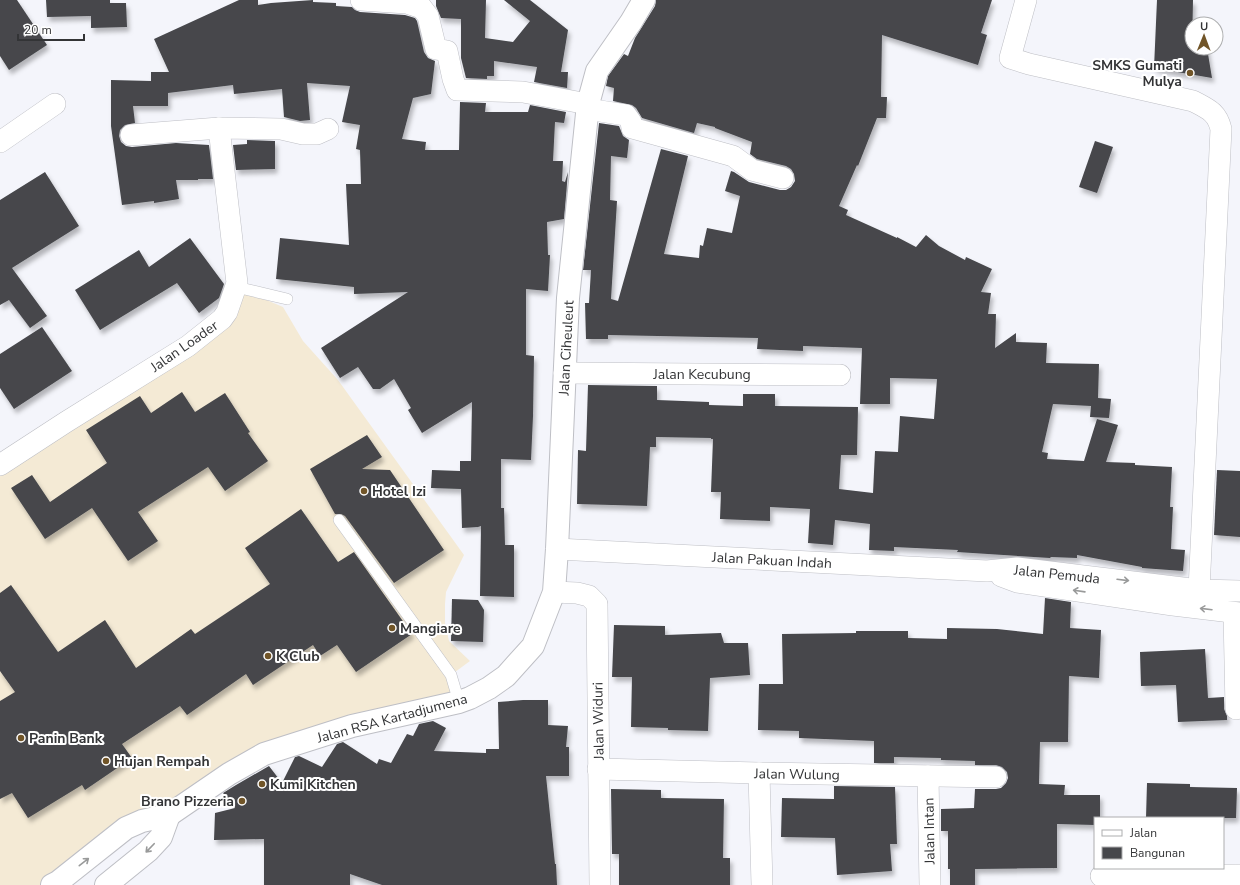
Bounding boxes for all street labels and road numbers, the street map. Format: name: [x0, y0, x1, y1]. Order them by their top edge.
street label: Jalan Ciheuleut: [554, 300, 578, 397]
street label: Jalan Loader: [146, 316, 222, 377]
street label: Jalan Kecubung: [652, 365, 751, 384]
street label: Jalan Pakuan Indah: [711, 548, 832, 573]
street label: Jalan Pemuda: [1012, 560, 1101, 588]
street label: Jalan Widuri: [588, 682, 609, 761]
street label: Jalan RSA Kartadjumena: [314, 689, 469, 748]
street label: Jalan Wulung: [753, 764, 840, 785]
street label: Jalan Intan: [919, 797, 940, 866]

